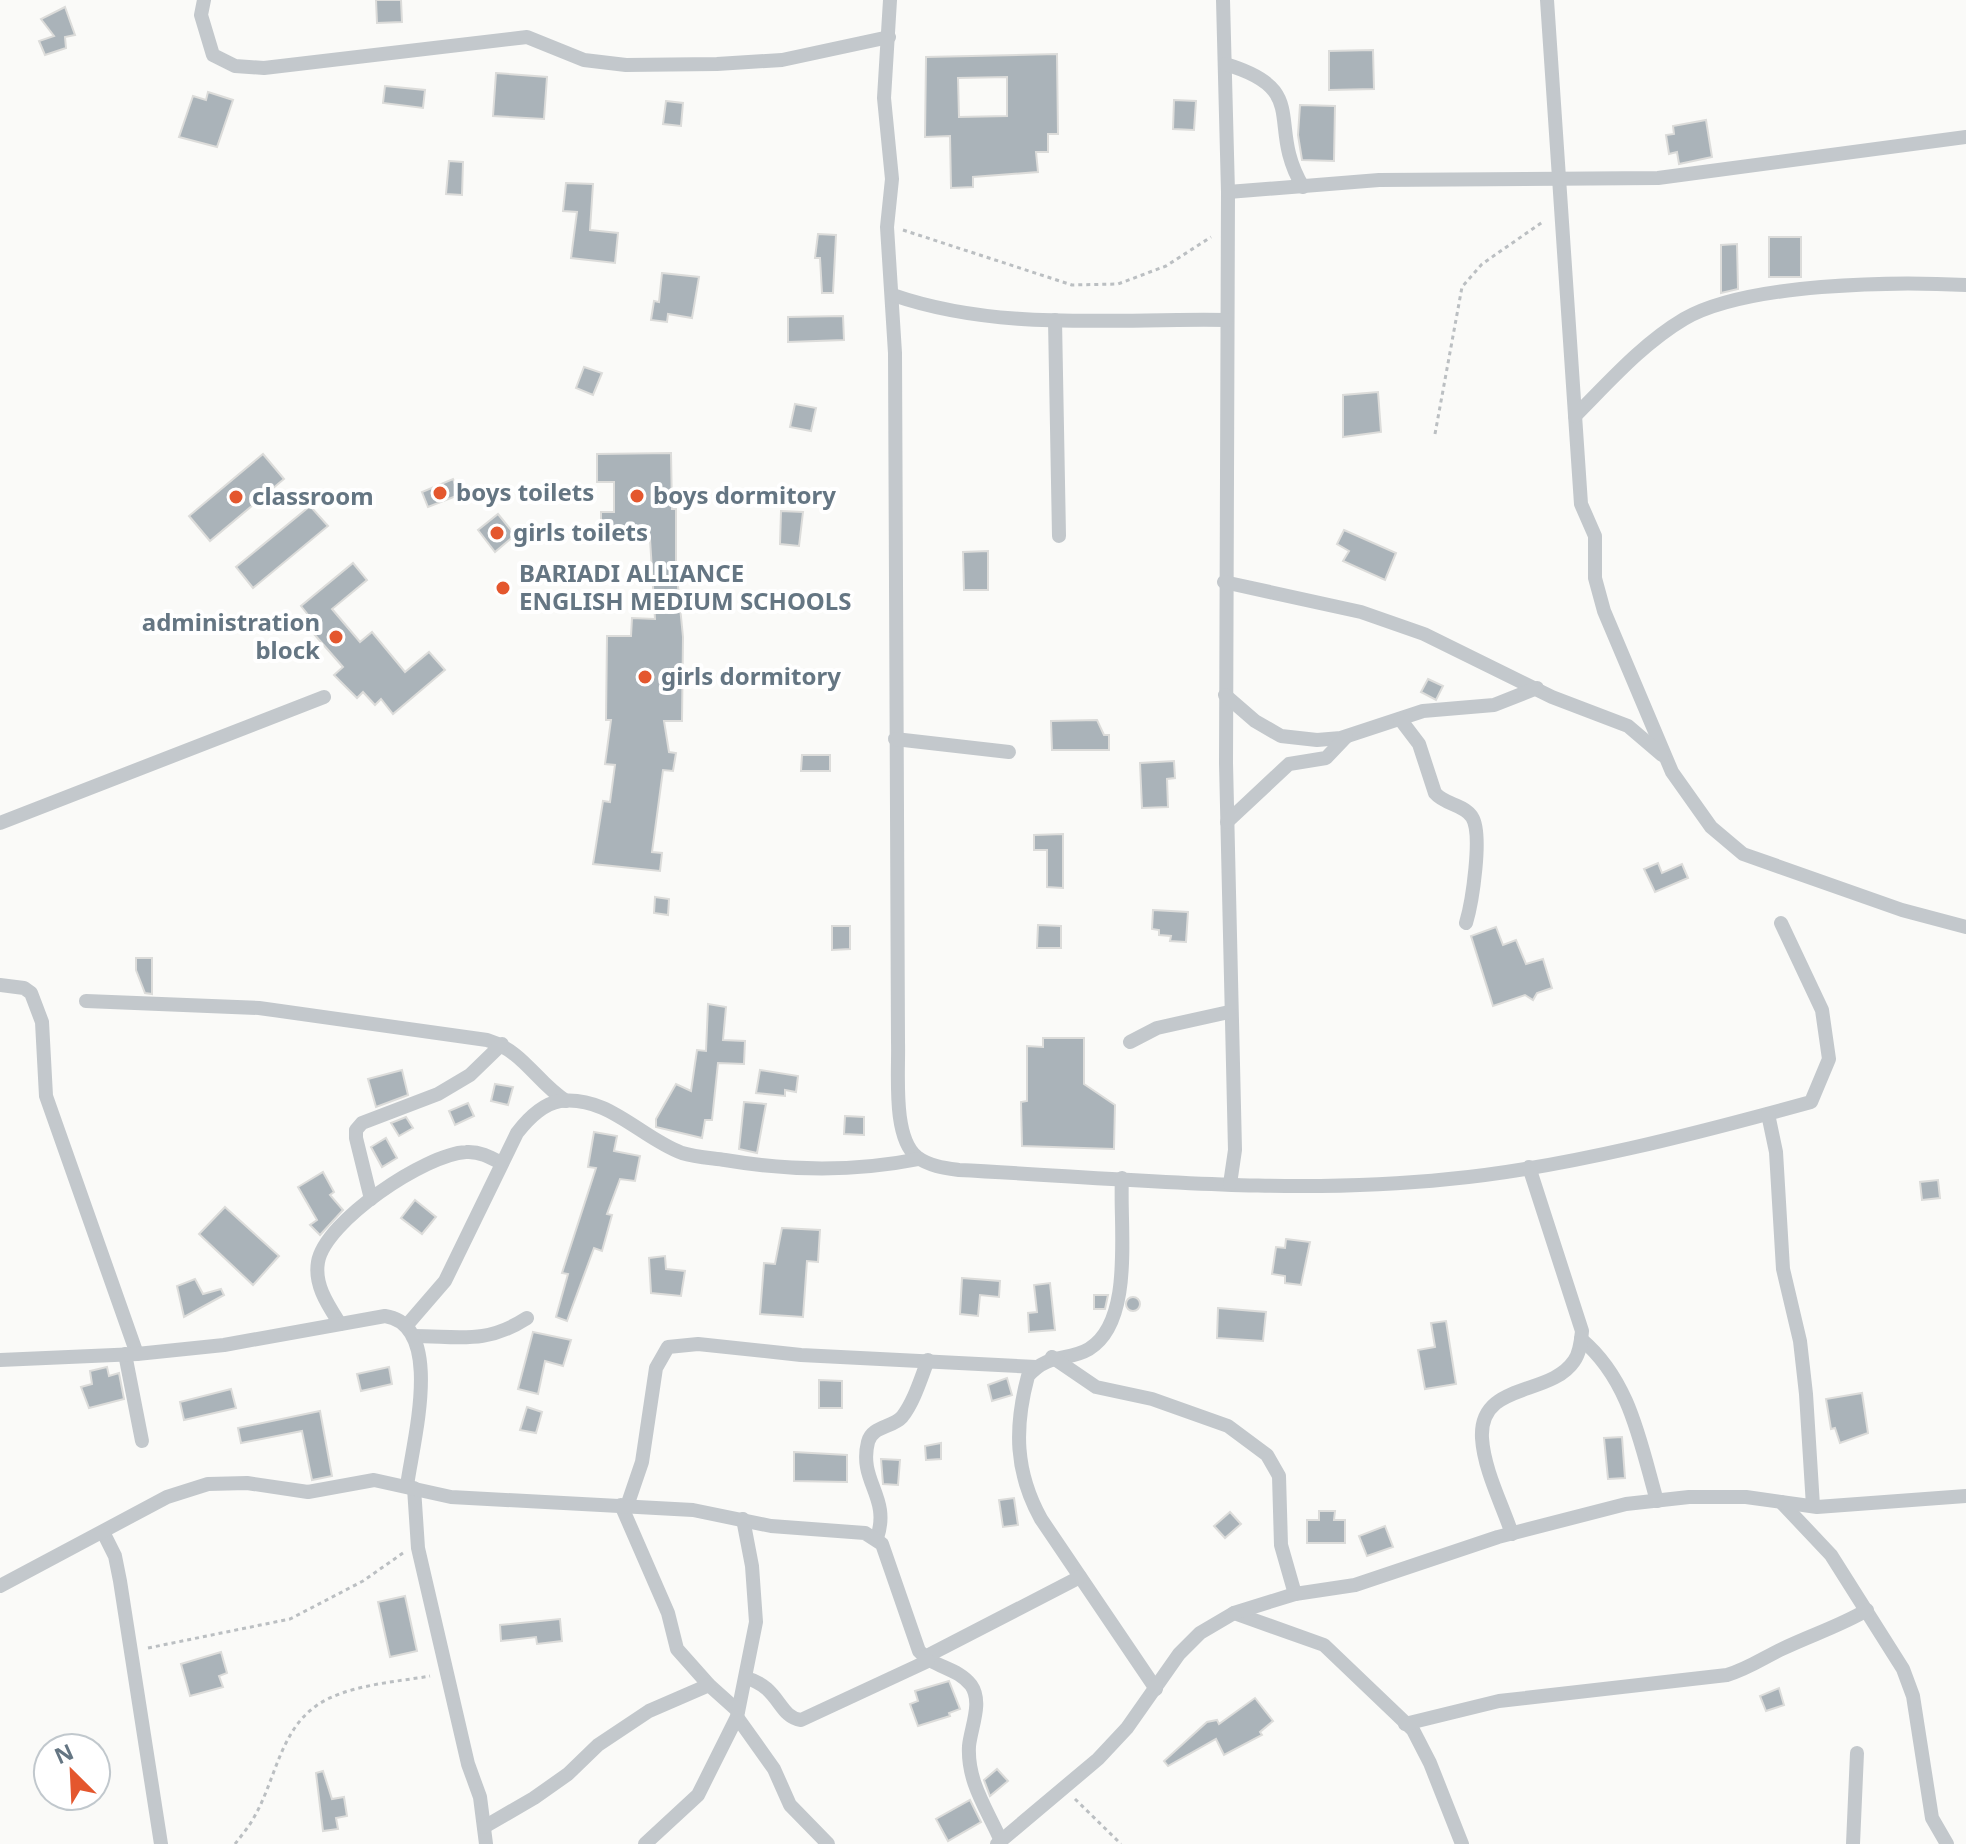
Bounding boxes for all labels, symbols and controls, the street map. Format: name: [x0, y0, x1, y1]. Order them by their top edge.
place label: boys toilets: [456, 475, 594, 508]
place label: boys dormitory: [653, 478, 836, 511]
place label: classroom: [252, 479, 374, 512]
marker: boys toilets: [431, 484, 449, 502]
marker: boys dormitory: [628, 487, 646, 505]
marker: classroom: [227, 488, 245, 506]
place label: girls toilets: [513, 515, 648, 548]
marker: girls toilets: [488, 524, 506, 542]
place label: BARIADI ALLIANCE ENGLISH MEDIUM SCHOOLS: [519, 556, 852, 617]
marker: BARIADI ALLIANCE ENGLISH MEDIUM SCHOOLS: [494, 579, 512, 597]
place label: administration block: [142, 605, 320, 666]
marker: administration block: [327, 628, 345, 646]
place label: girls dormitory: [661, 659, 841, 692]
marker: girls dormitory: [636, 668, 654, 686]
north arrow: [32, 1732, 112, 1812]
text: N: [49, 1735, 78, 1770]

